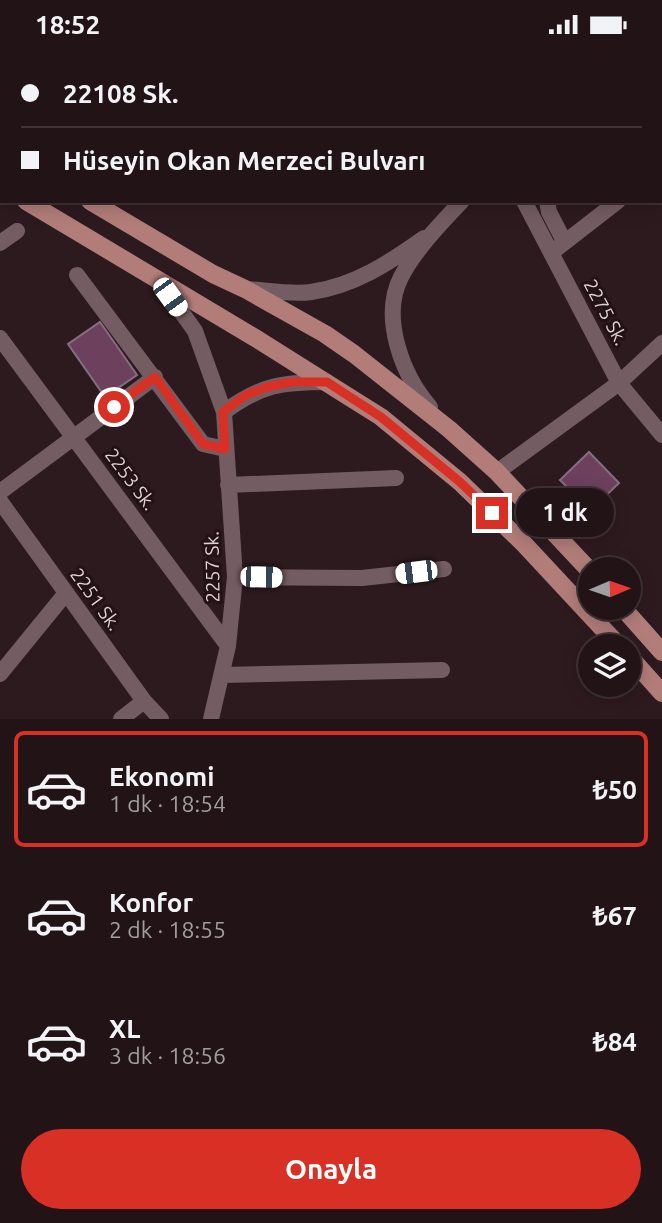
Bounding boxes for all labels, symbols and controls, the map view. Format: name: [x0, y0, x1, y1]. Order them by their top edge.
text: 18:52: [35, 10, 100, 39]
text: 22108 Sk.: [63, 79, 178, 108]
text: Hüseyin Okan Merzeci Bulvarı: [63, 146, 425, 175]
car: [150, 274, 191, 320]
street label: 2275 Sk.: [580, 275, 632, 349]
route start: [98, 391, 130, 423]
street label: 2253 Sk.: [101, 444, 161, 514]
callout: 1 dk: [516, 489, 614, 538]
route end: [476, 497, 508, 529]
text: 1 dk: [542, 500, 588, 525]
street label: 2257 Sk.: [200, 531, 224, 603]
north arrow: [578, 557, 640, 619]
map controls: [578, 557, 641, 697]
car: [394, 559, 439, 585]
street label: 2251 Sk.: [66, 564, 126, 634]
car: [240, 566, 283, 588]
button: layers: [578, 634, 641, 697]
icon: car: [25, 758, 88, 821]
text: Ekonomi: [109, 762, 214, 791]
text: ₺50: [593, 775, 637, 804]
text: 1 dk · 18:54: [109, 791, 226, 816]
icon: car: [25, 884, 88, 947]
text: Konfor: [109, 888, 193, 917]
text: ₺67: [593, 901, 637, 930]
text: 2 dk · 18:55: [109, 917, 226, 942]
icon: car: [25, 1010, 88, 1073]
text: XL: [109, 1014, 140, 1043]
text: ₺84: [593, 1027, 637, 1056]
text: 3 dk · 18:56: [109, 1043, 226, 1068]
button: Onayla: [21, 1129, 641, 1209]

